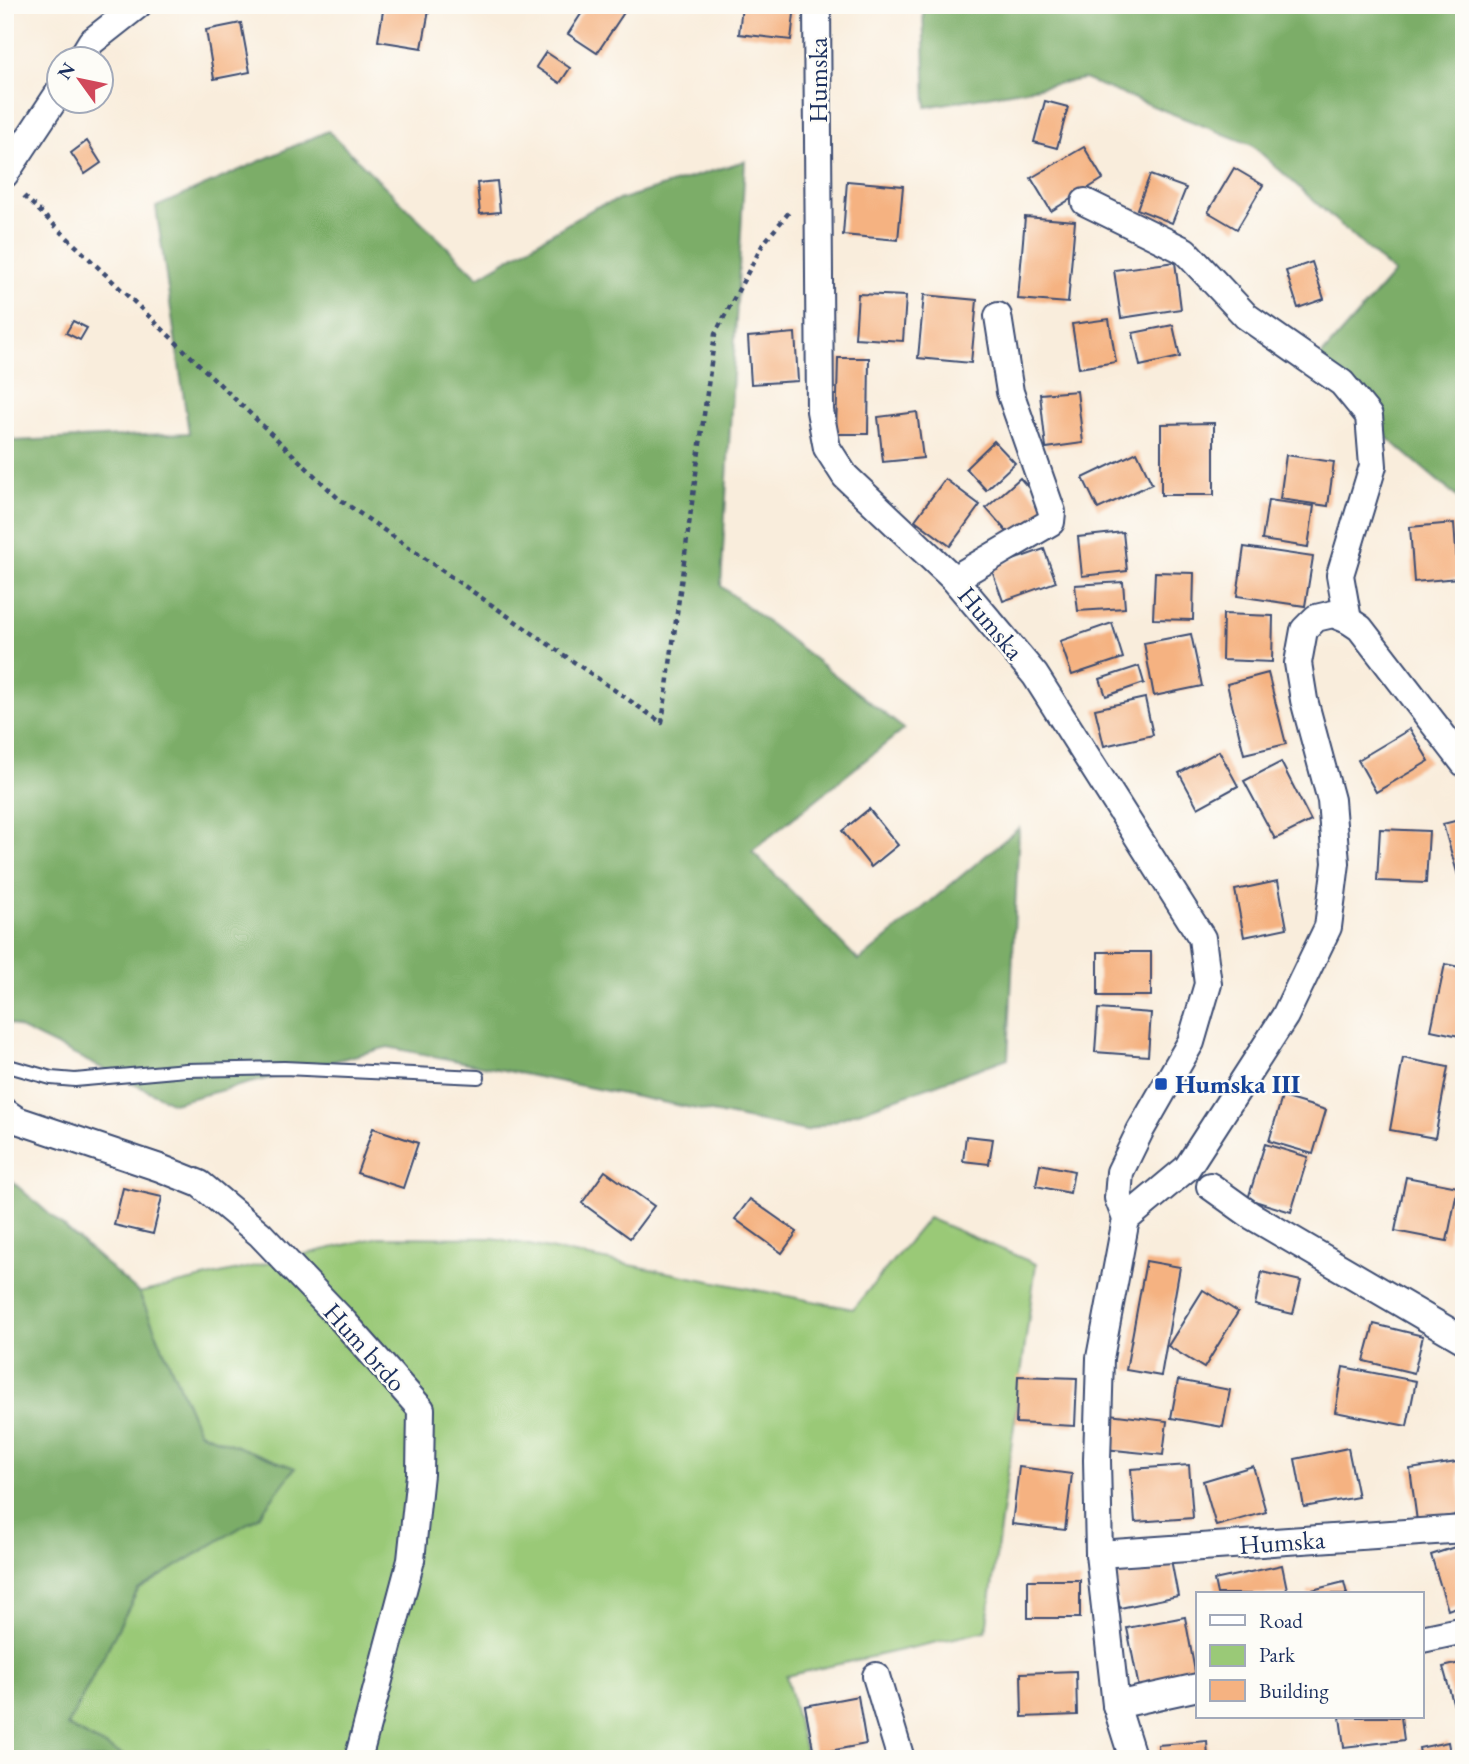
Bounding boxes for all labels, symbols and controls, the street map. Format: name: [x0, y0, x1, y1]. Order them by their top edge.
street label: Humska: [801, 36, 835, 123]
north arrow: [46, 46, 116, 116]
text: N: [51, 57, 81, 84]
street label: Humska: [950, 579, 1032, 667]
place label: Humska III: [1175, 1067, 1301, 1101]
marker: Humska III: [1153, 1076, 1169, 1092]
street label: Hum brdo: [316, 1295, 414, 1399]
street label: Humska: [1238, 1522, 1327, 1562]
legend: [1196, 1592, 1424, 1718]
text: Road: [1259, 1607, 1303, 1634]
text: Park: [1259, 1641, 1296, 1668]
text: Building: [1259, 1677, 1329, 1704]

